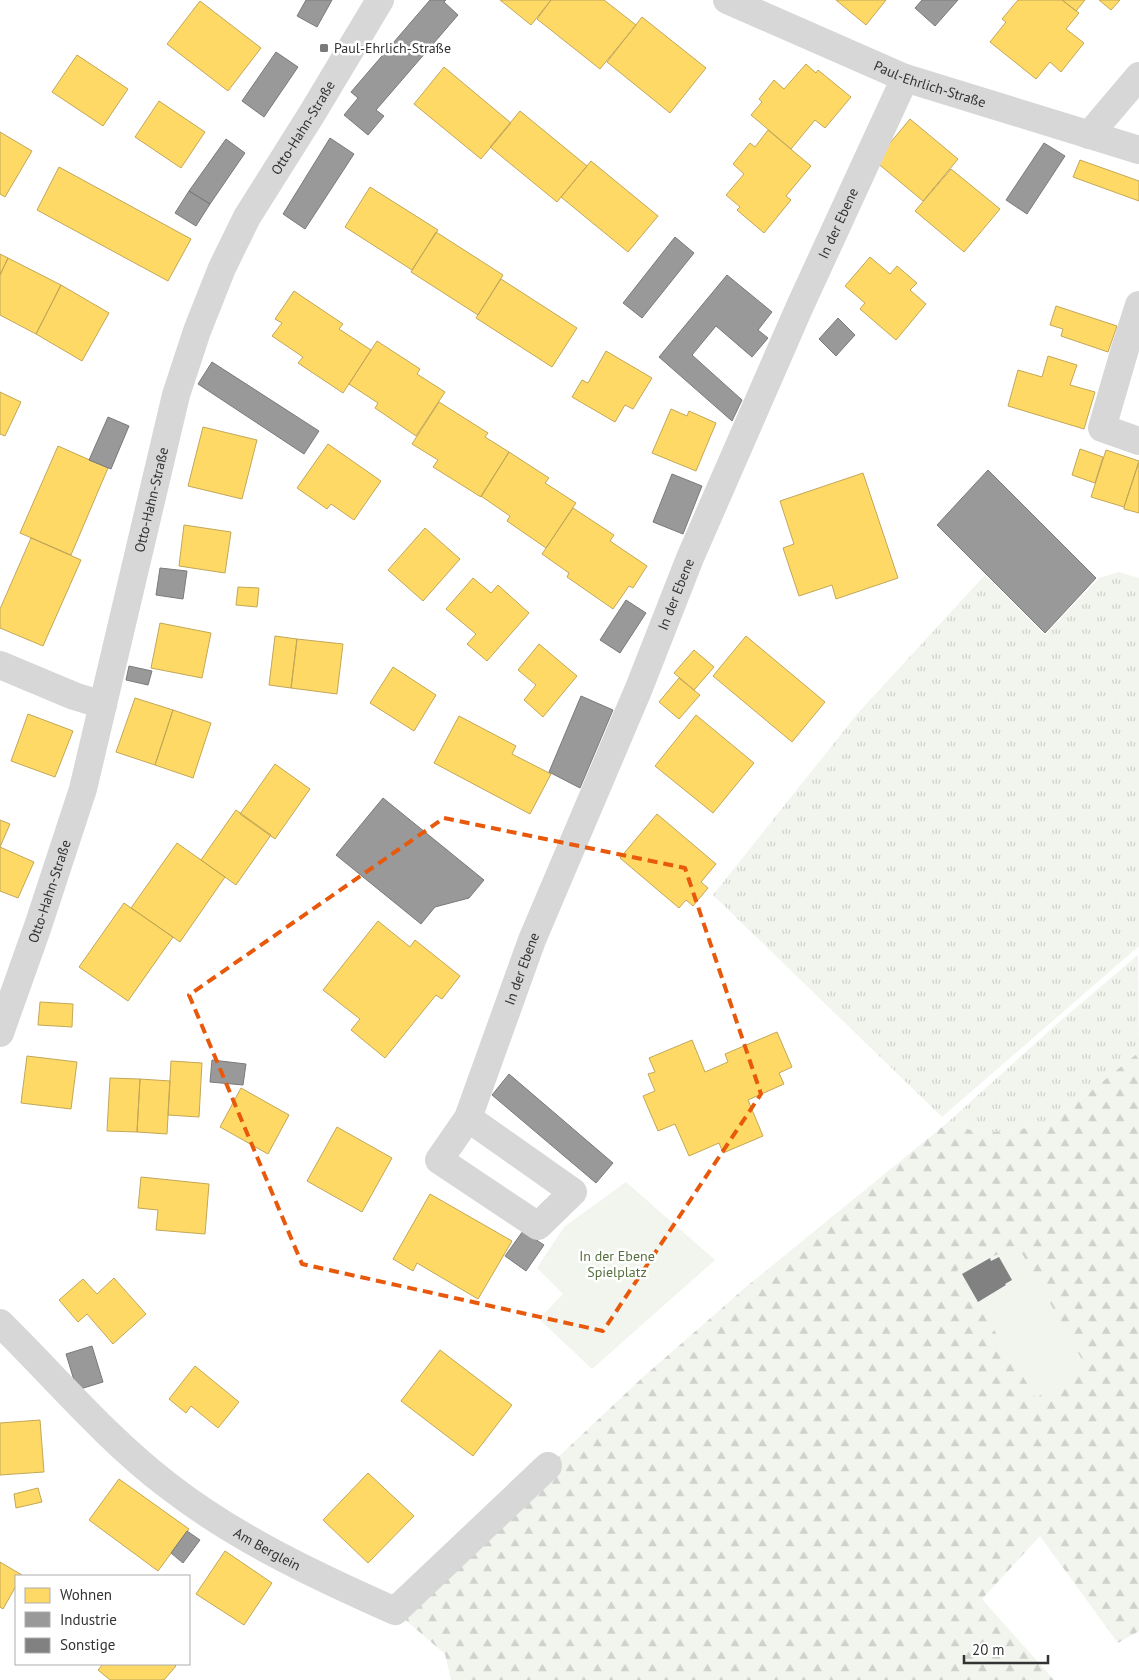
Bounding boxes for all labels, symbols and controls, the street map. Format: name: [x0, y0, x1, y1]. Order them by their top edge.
place label: Paul-Ehrlich-Straße: [334, 39, 451, 57]
marker: Paul-Ehrlich-Straße: [318, 42, 330, 54]
street label: Paul-Ehrlich-Straße: [871, 57, 988, 111]
street label: Otto-Hahn-Straße: [267, 77, 339, 178]
street label: In der Ebene: [814, 185, 862, 261]
street label: Otto-Hahn-Straße: [130, 445, 172, 554]
street label: In der Ebene: [654, 556, 698, 633]
street label: Otto-Hahn-Straße: [24, 837, 75, 945]
street label: In der Ebene: [500, 930, 543, 1007]
park label: In der Ebene Spielplatz: [579, 1247, 655, 1281]
street label: Am Berglein: [231, 1523, 304, 1575]
legend: [15, 1575, 190, 1665]
text: Wohnen: [60, 1585, 112, 1604]
text: Industrie: [60, 1610, 117, 1629]
scale bar: [964, 1632, 1048, 1664]
text: Sonstige: [60, 1635, 115, 1654]
text: 20 m: [972, 1640, 1005, 1659]

